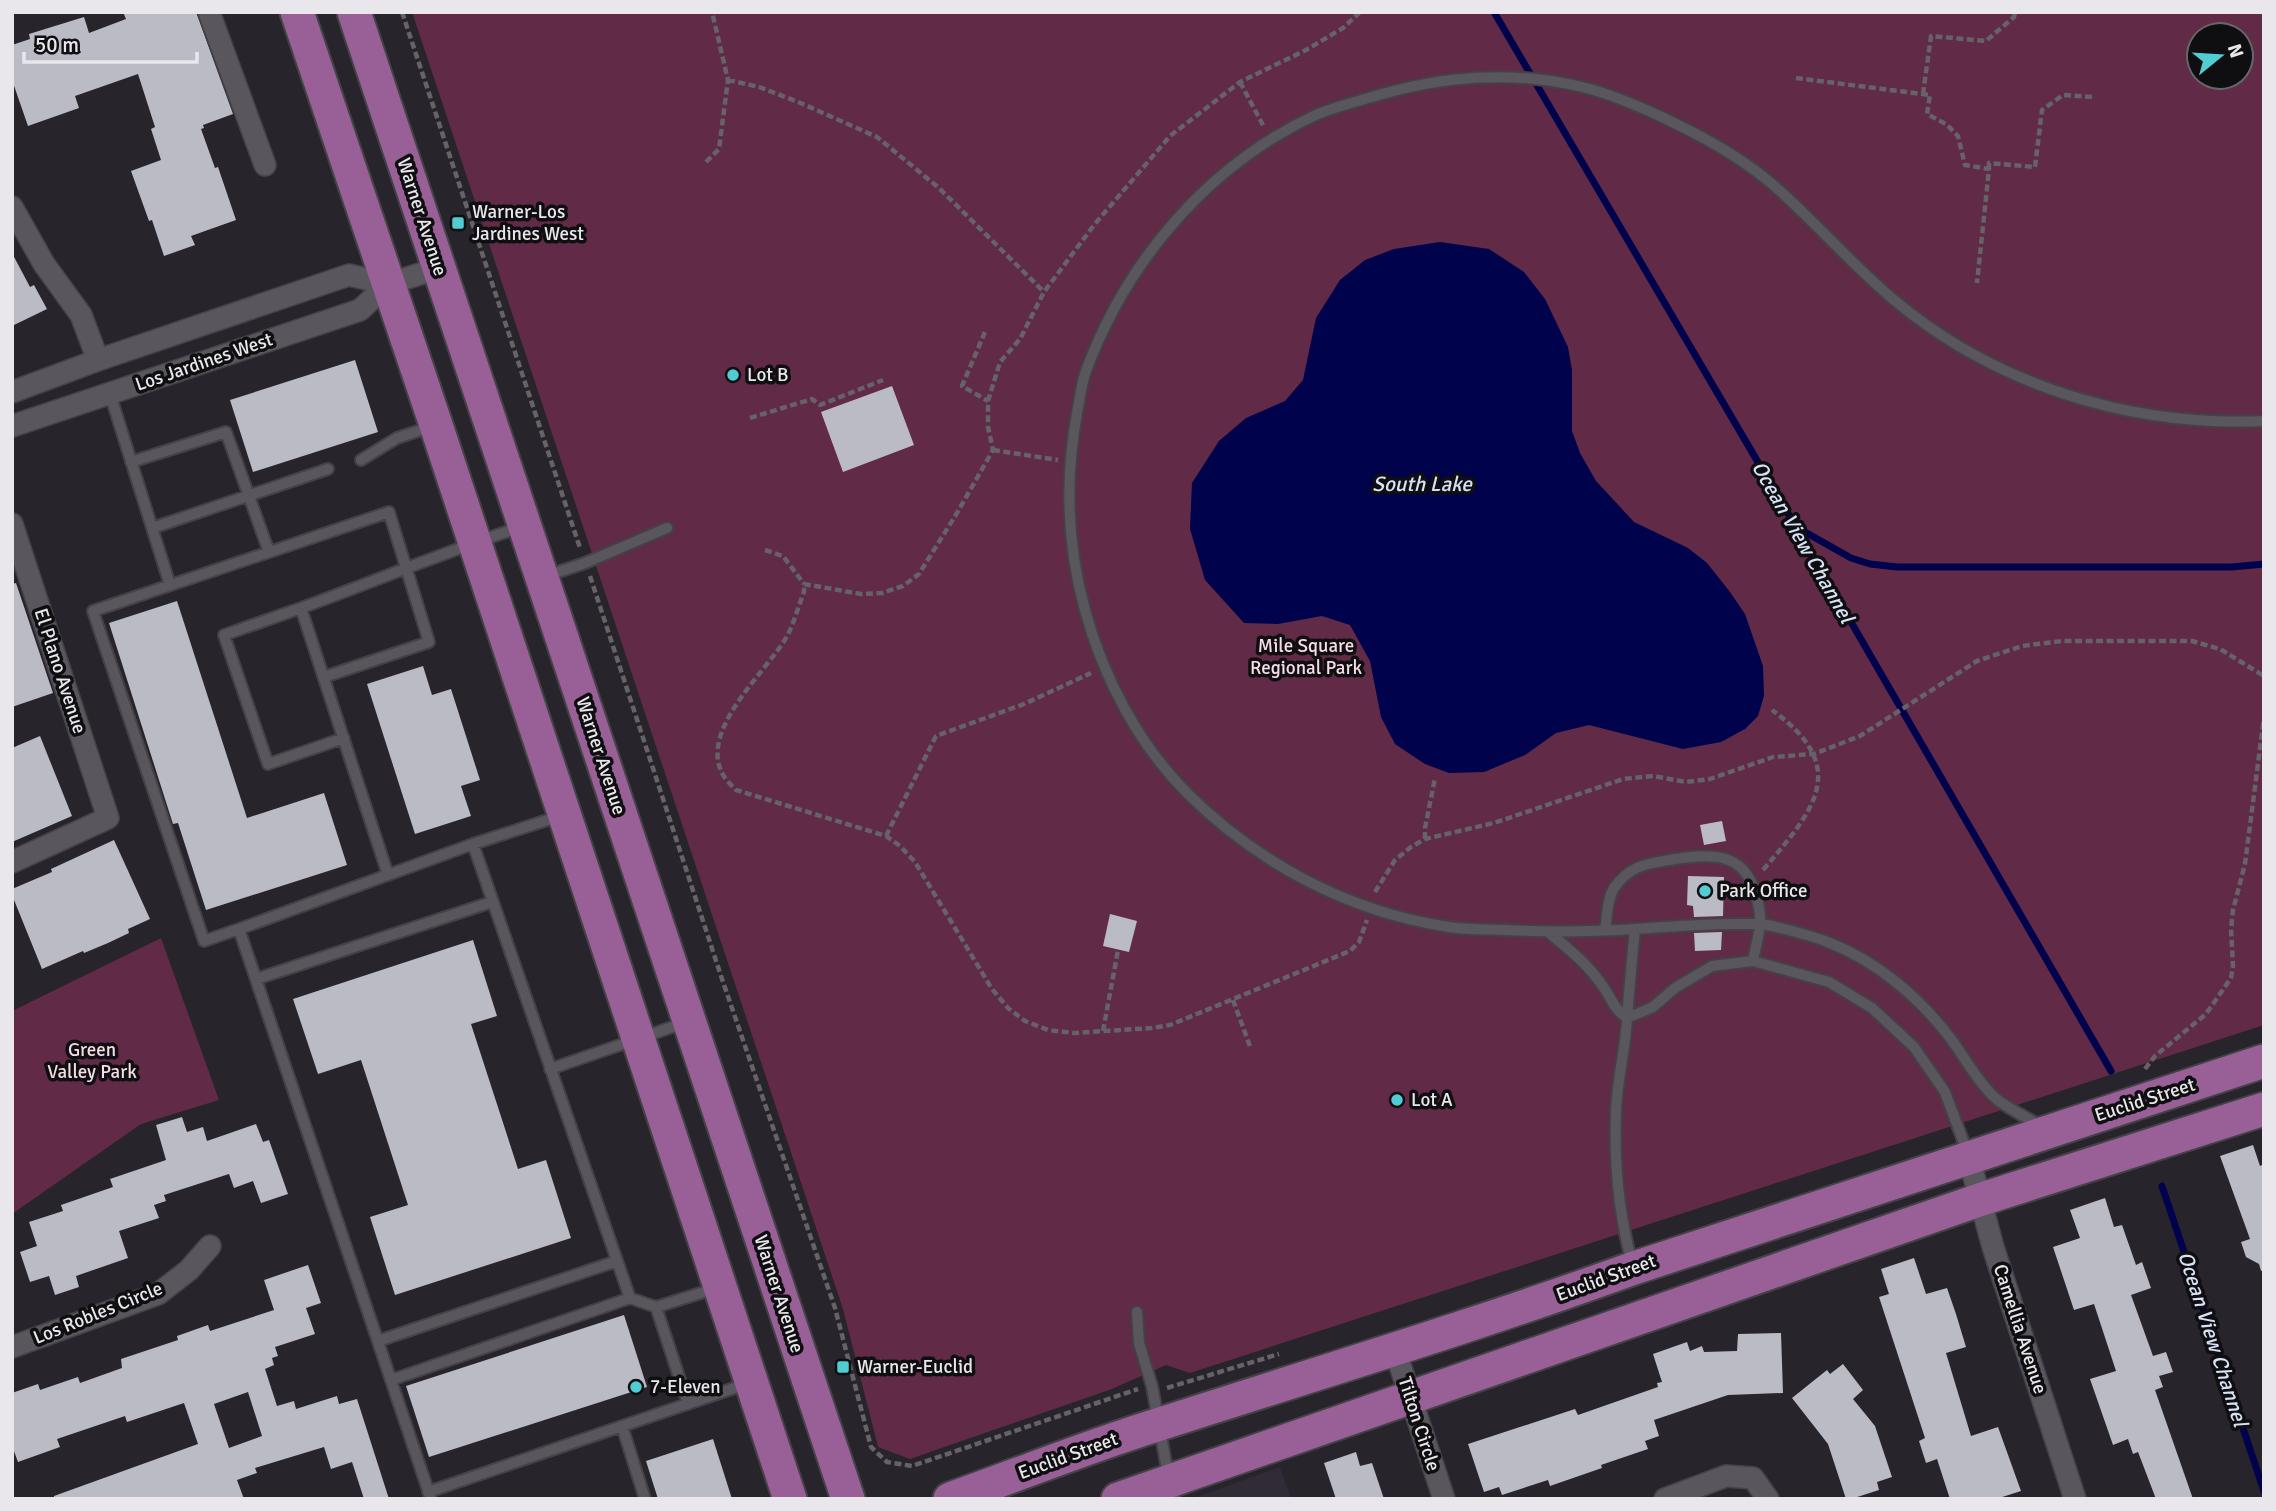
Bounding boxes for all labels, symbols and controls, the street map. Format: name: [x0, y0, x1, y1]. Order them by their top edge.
scale bar: [24, 21, 198, 65]
north arrow: [2185, 21, 2255, 91]
text: 50 m: [35, 32, 79, 58]
text: N: [2222, 41, 2249, 61]
street label: Warner Avenue: [392, 155, 452, 279]
place label: Warner-Los Jardines West: [472, 200, 584, 246]
marker: Warner-Los Jardines West: [450, 215, 466, 231]
street label: Los Jardines West: [132, 327, 276, 397]
place label: Lot B: [747, 363, 788, 387]
marker: Lot B: [725, 367, 741, 383]
water label: Ocean View Channel: [1746, 456, 1861, 629]
water label: South Lake: [1372, 471, 1473, 497]
street label: El Plano Avenue: [28, 605, 92, 737]
park label: Mile Square Regional Park: [1250, 634, 1362, 680]
street label: Warner Avenue: [571, 694, 631, 818]
place label: Park Office: [1719, 879, 1807, 903]
marker: Park Office: [1697, 883, 1713, 899]
park label: Green Valley Park: [47, 1038, 137, 1084]
street label: Euclid Street: [2092, 1072, 2199, 1128]
place label: Lot A: [1411, 1088, 1453, 1112]
marker: Lot A: [1389, 1092, 1405, 1108]
street label: Warner Avenue: [749, 1232, 809, 1356]
water label: Ocean View Channel: [2172, 1248, 2254, 1432]
street label: Euclid Street: [1553, 1249, 1659, 1307]
street label: Camellia Avenue: [1988, 1261, 2052, 1397]
street label: Los Robles Circle: [30, 1276, 166, 1350]
place label: Warner-Euclid: [857, 1355, 973, 1379]
marker: Warner-Euclid: [835, 1359, 851, 1375]
street label: Tilton Circle: [1392, 1374, 1446, 1474]
place label: 7-Eleven: [650, 1375, 721, 1399]
marker: 7-Eleven: [628, 1379, 644, 1395]
street label: Euclid Street: [1015, 1427, 1121, 1485]

